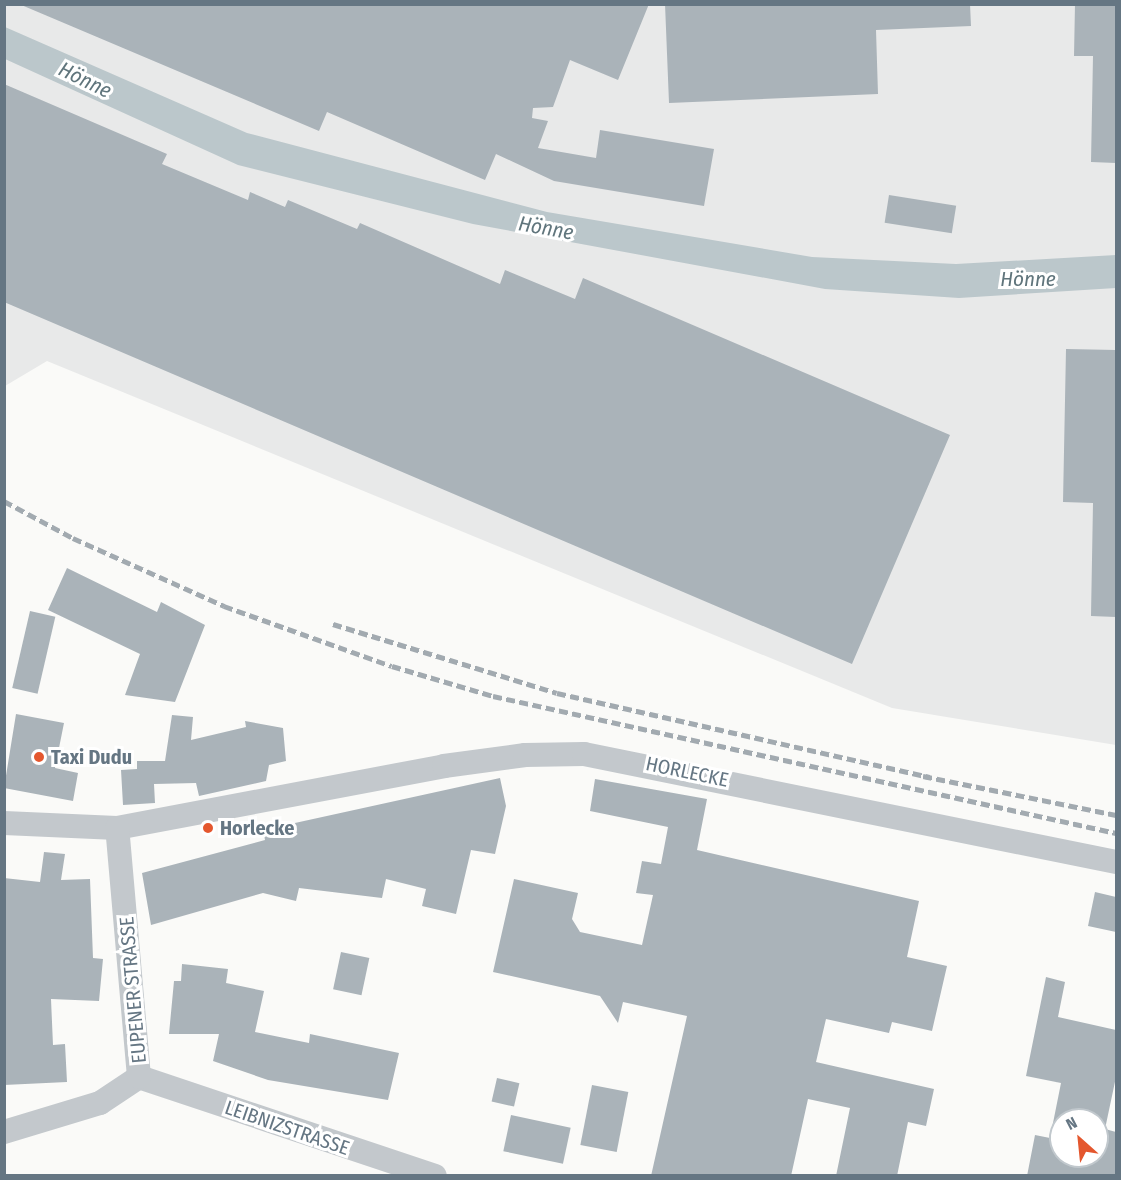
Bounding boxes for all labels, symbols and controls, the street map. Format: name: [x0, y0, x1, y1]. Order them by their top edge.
water label: Hönne: [54, 56, 116, 104]
water label: Hönne: [516, 211, 576, 245]
water label: Hönne: [1000, 266, 1056, 292]
place label: Taxi Dudu: [51, 745, 132, 769]
marker: Taxi Dudu: [32, 750, 46, 764]
street label: HORLECKE: [644, 752, 730, 792]
place label: Horlecke: [220, 816, 294, 840]
marker: Horlecke: [201, 821, 215, 835]
street label: EUPENER STRASSE: [115, 916, 151, 1064]
street label: LEIBNIZSTRASSE: [222, 1095, 352, 1161]
north arrow: [1049, 1108, 1109, 1168]
text: N: [1063, 1113, 1080, 1134]

